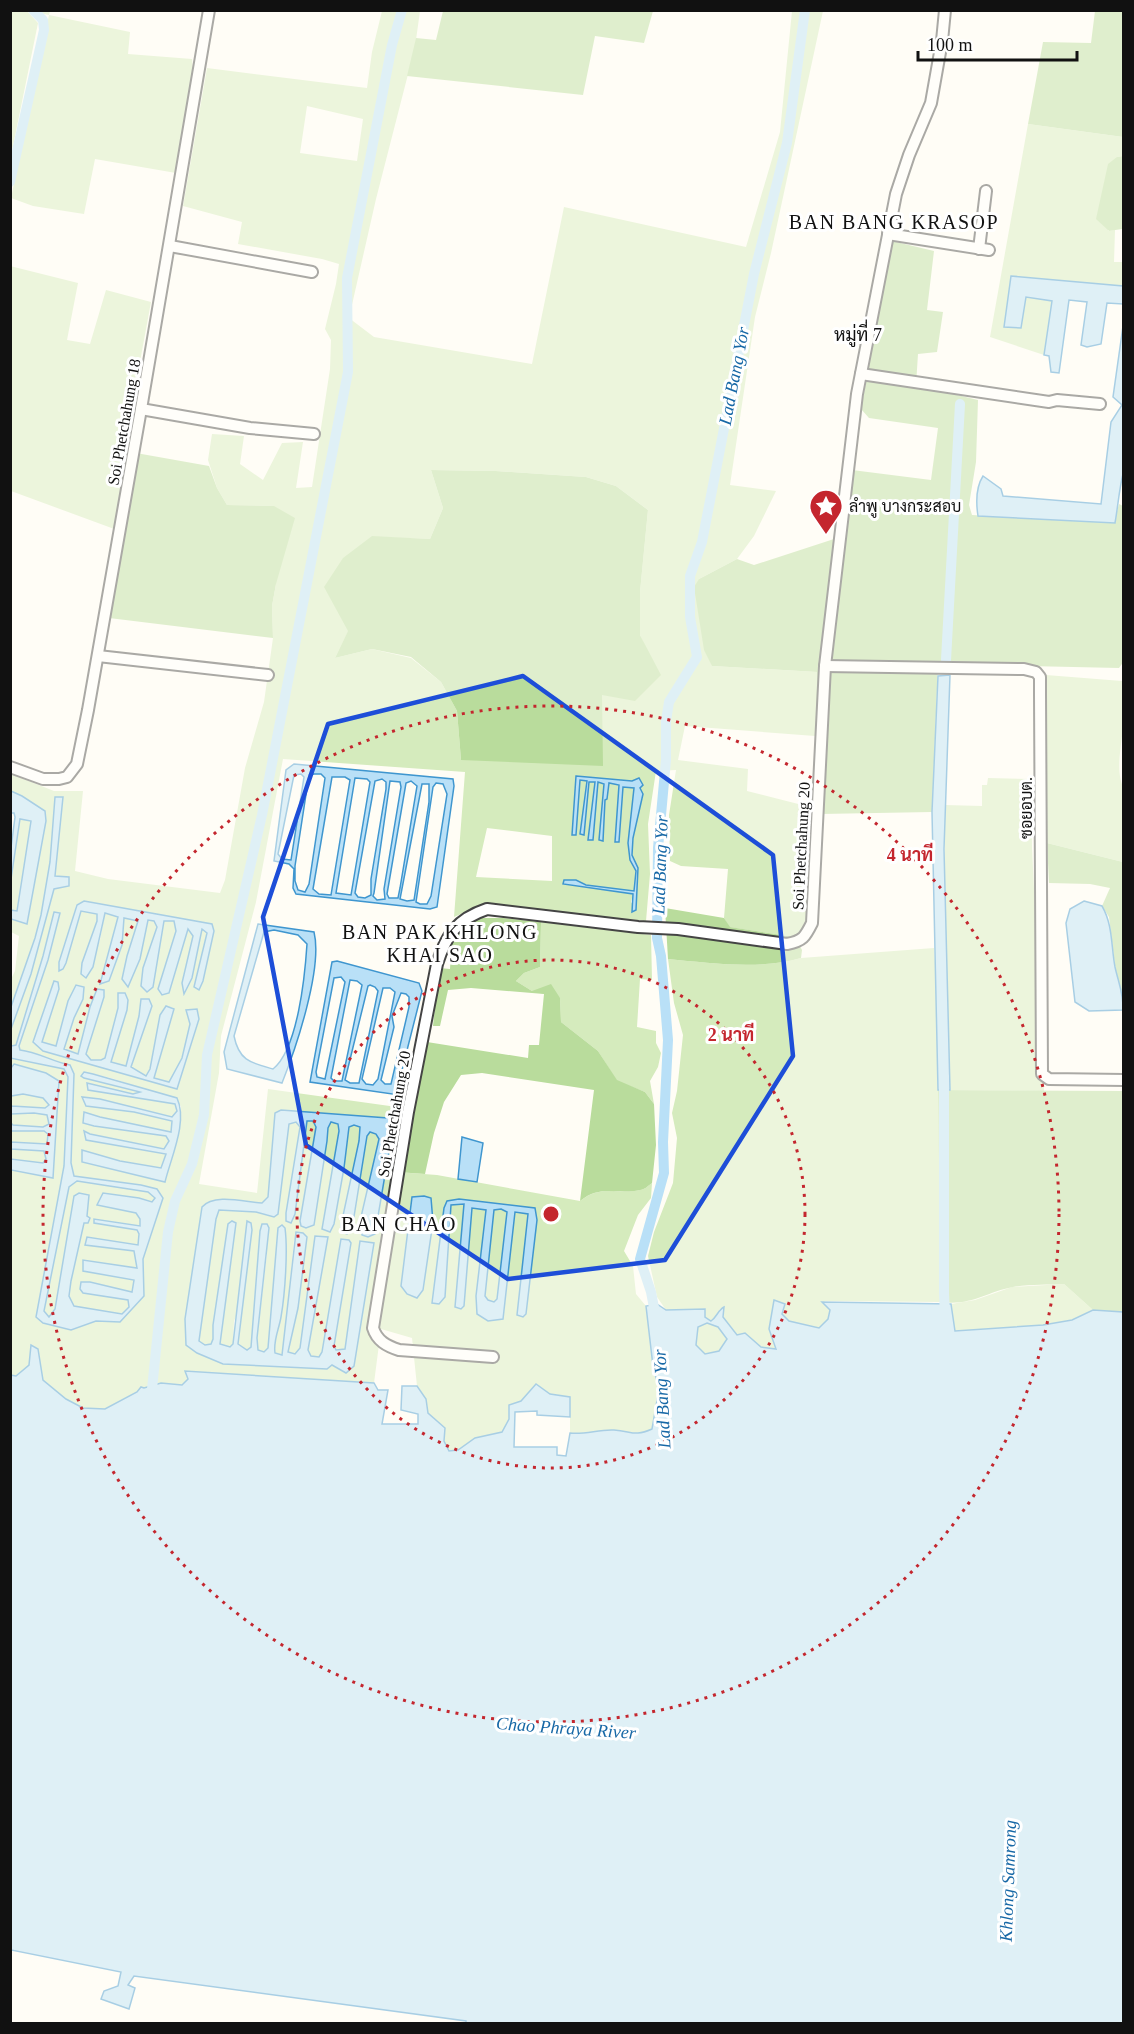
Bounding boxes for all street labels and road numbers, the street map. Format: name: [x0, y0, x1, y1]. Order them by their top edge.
street label: Soi Phetchahung 18: [105, 357, 144, 487]
street label: ซอยอบต.: [1018, 777, 1035, 839]
street label: Soi Phetchahung 20: [789, 782, 814, 910]
street label: Soi Phetchahung 20: [375, 1049, 414, 1179]

